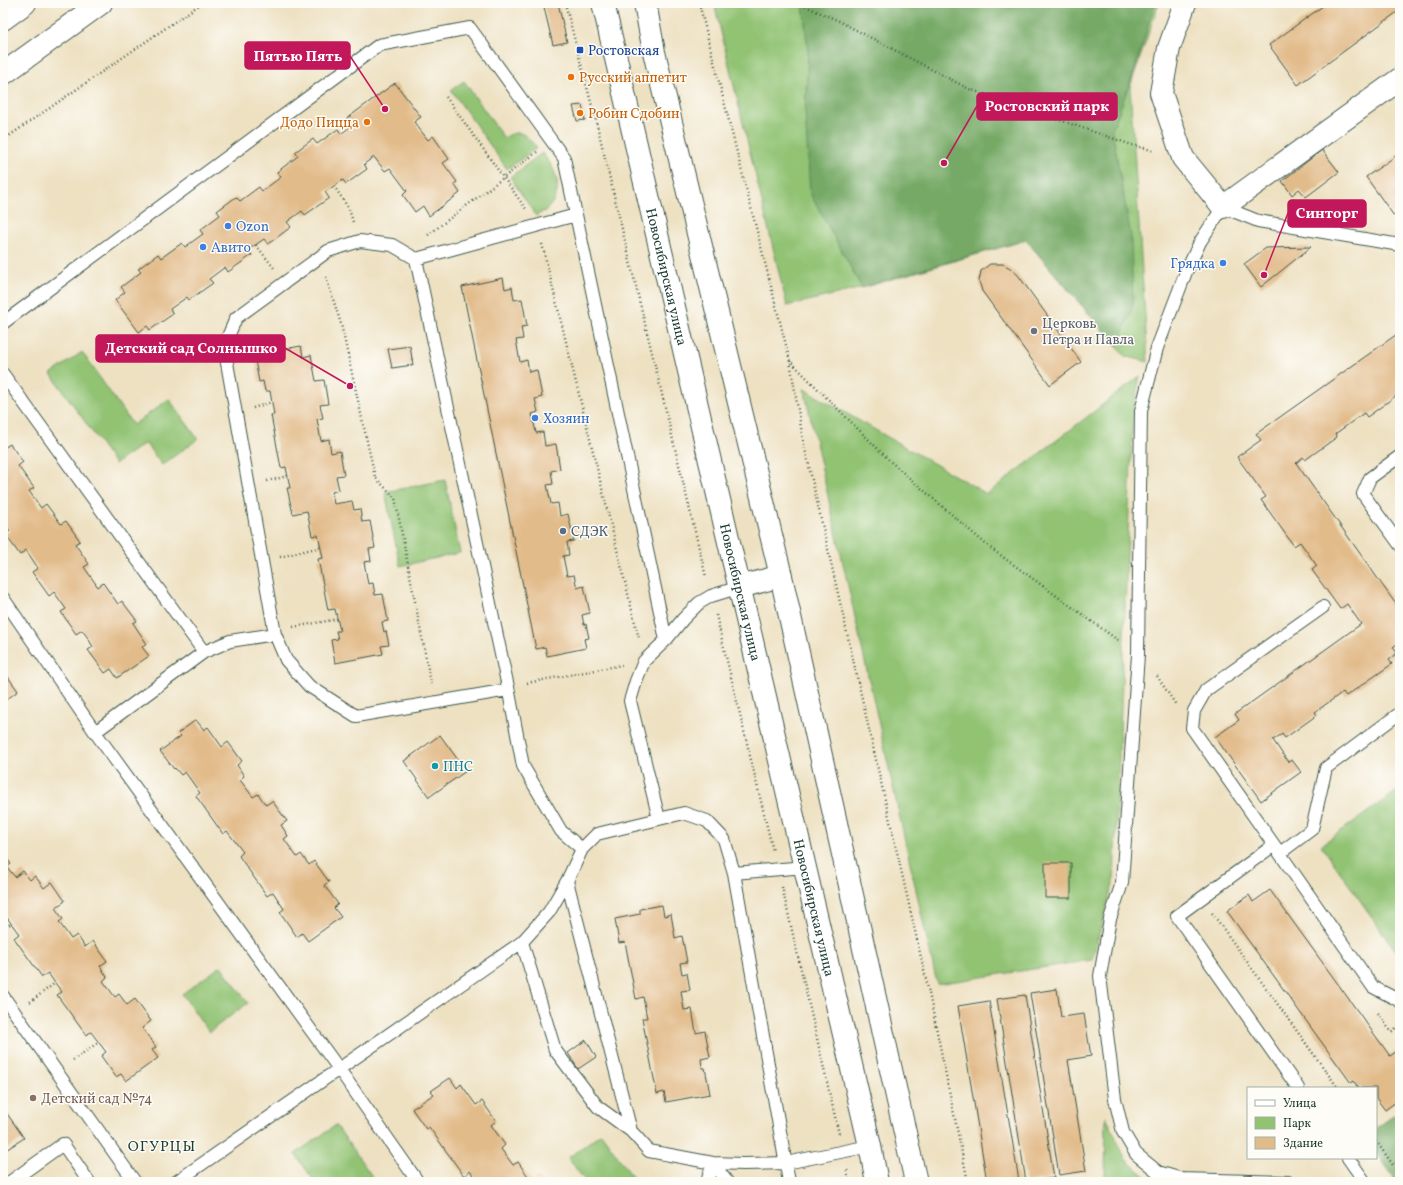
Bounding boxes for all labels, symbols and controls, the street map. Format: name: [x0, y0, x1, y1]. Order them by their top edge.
callout: Пятью Пять: [245, 42, 350, 69]
place label: Ростовская: [588, 42, 659, 61]
marker: Ростовская: [575, 45, 585, 55]
text: Пятью Пять: [254, 47, 343, 68]
place label: Русский аппетит: [579, 69, 687, 88]
marker: Русский аппетит: [566, 72, 576, 82]
callout: Ростовский парк: [977, 93, 1117, 120]
text: Ростовский парк: [985, 97, 1109, 118]
place label: Робин Сдобин: [588, 105, 680, 124]
marker: Робин Сдобин: [575, 108, 585, 118]
place label: Додо Пицца: [280, 114, 359, 133]
marker: Додо Пицца: [362, 117, 372, 127]
callout: Синторг: [1288, 200, 1366, 227]
text: Синторг: [1296, 204, 1359, 225]
street label: Новосибирская улица: [640, 206, 691, 348]
place label: Ozon: [236, 218, 269, 237]
marker: Ozon: [223, 221, 233, 231]
place label: Авито: [211, 239, 251, 258]
marker: Авито: [198, 242, 208, 252]
place label: Грядка: [1170, 255, 1215, 274]
marker: Грядка: [1218, 258, 1228, 268]
place label: Церковь Петра и Павла: [1042, 315, 1134, 350]
marker: Церковь Петра и Павла: [1029, 326, 1039, 336]
callout: Детский сад Солнышко: [96, 335, 285, 362]
text: Детский сад Солнышко: [105, 339, 278, 360]
place label: Хозяин: [543, 410, 590, 429]
marker: Хозяин: [530, 413, 540, 423]
street label: Новосибирская улица: [714, 522, 764, 663]
place label: СДЭК: [571, 523, 609, 542]
marker: СДЭК: [558, 526, 568, 536]
place label: ПНС: [443, 758, 473, 777]
marker: ПНС: [430, 761, 440, 771]
street label: Новосибирская улица: [788, 837, 838, 979]
legend: [1247, 1087, 1377, 1159]
place label: Детский сад №74: [41, 1090, 152, 1109]
marker: Детский сад №74: [28, 1093, 38, 1103]
text: Улица: [1283, 1096, 1316, 1112]
text: Парк: [1283, 1116, 1311, 1132]
text: Здание: [1283, 1136, 1323, 1152]
district label: ОГУРЦЫ: [128, 1137, 196, 1158]

